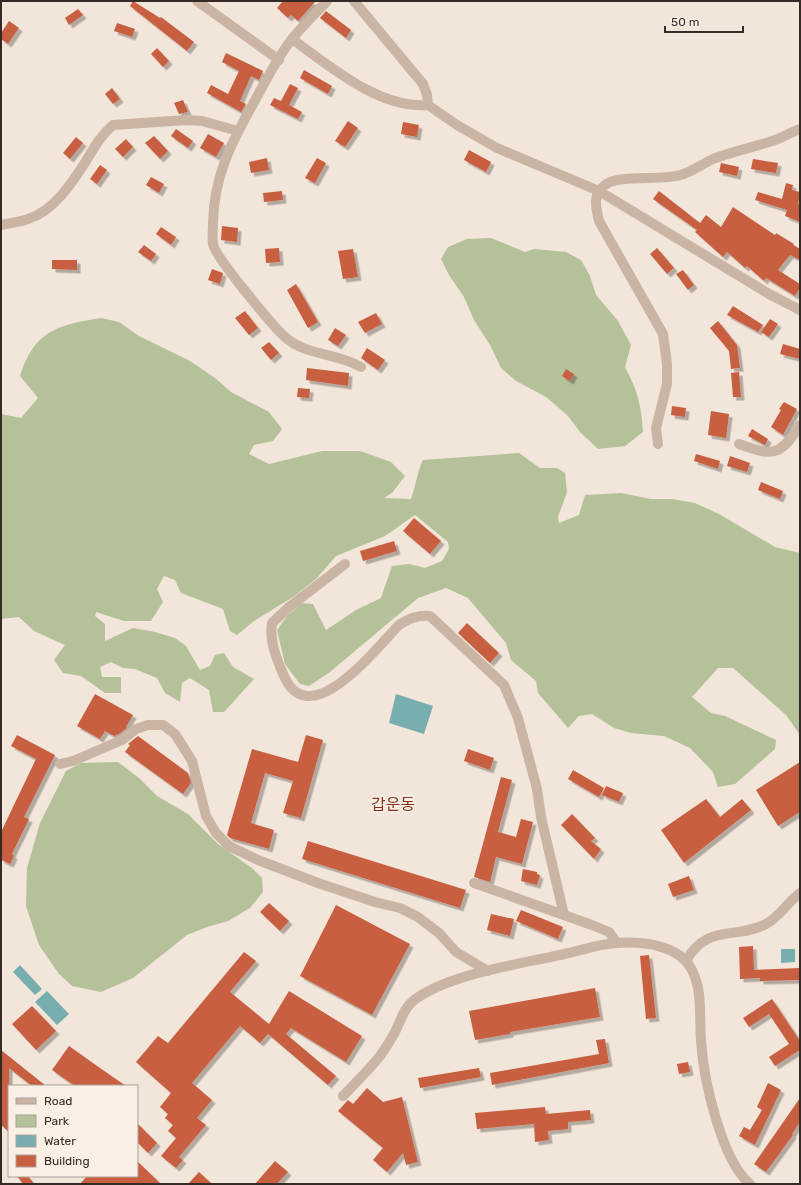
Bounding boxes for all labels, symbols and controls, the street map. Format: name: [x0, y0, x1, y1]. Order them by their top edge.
scale bar: [665, 8, 743, 34]
text: 50 m: [671, 15, 699, 29]
district label: 갑운동: [371, 795, 415, 814]
legend: [8, 1085, 138, 1177]
text: Road: [44, 1094, 72, 1108]
text: Park: [44, 1114, 70, 1128]
text: Water: [44, 1134, 76, 1148]
text: Building: [44, 1154, 90, 1168]

